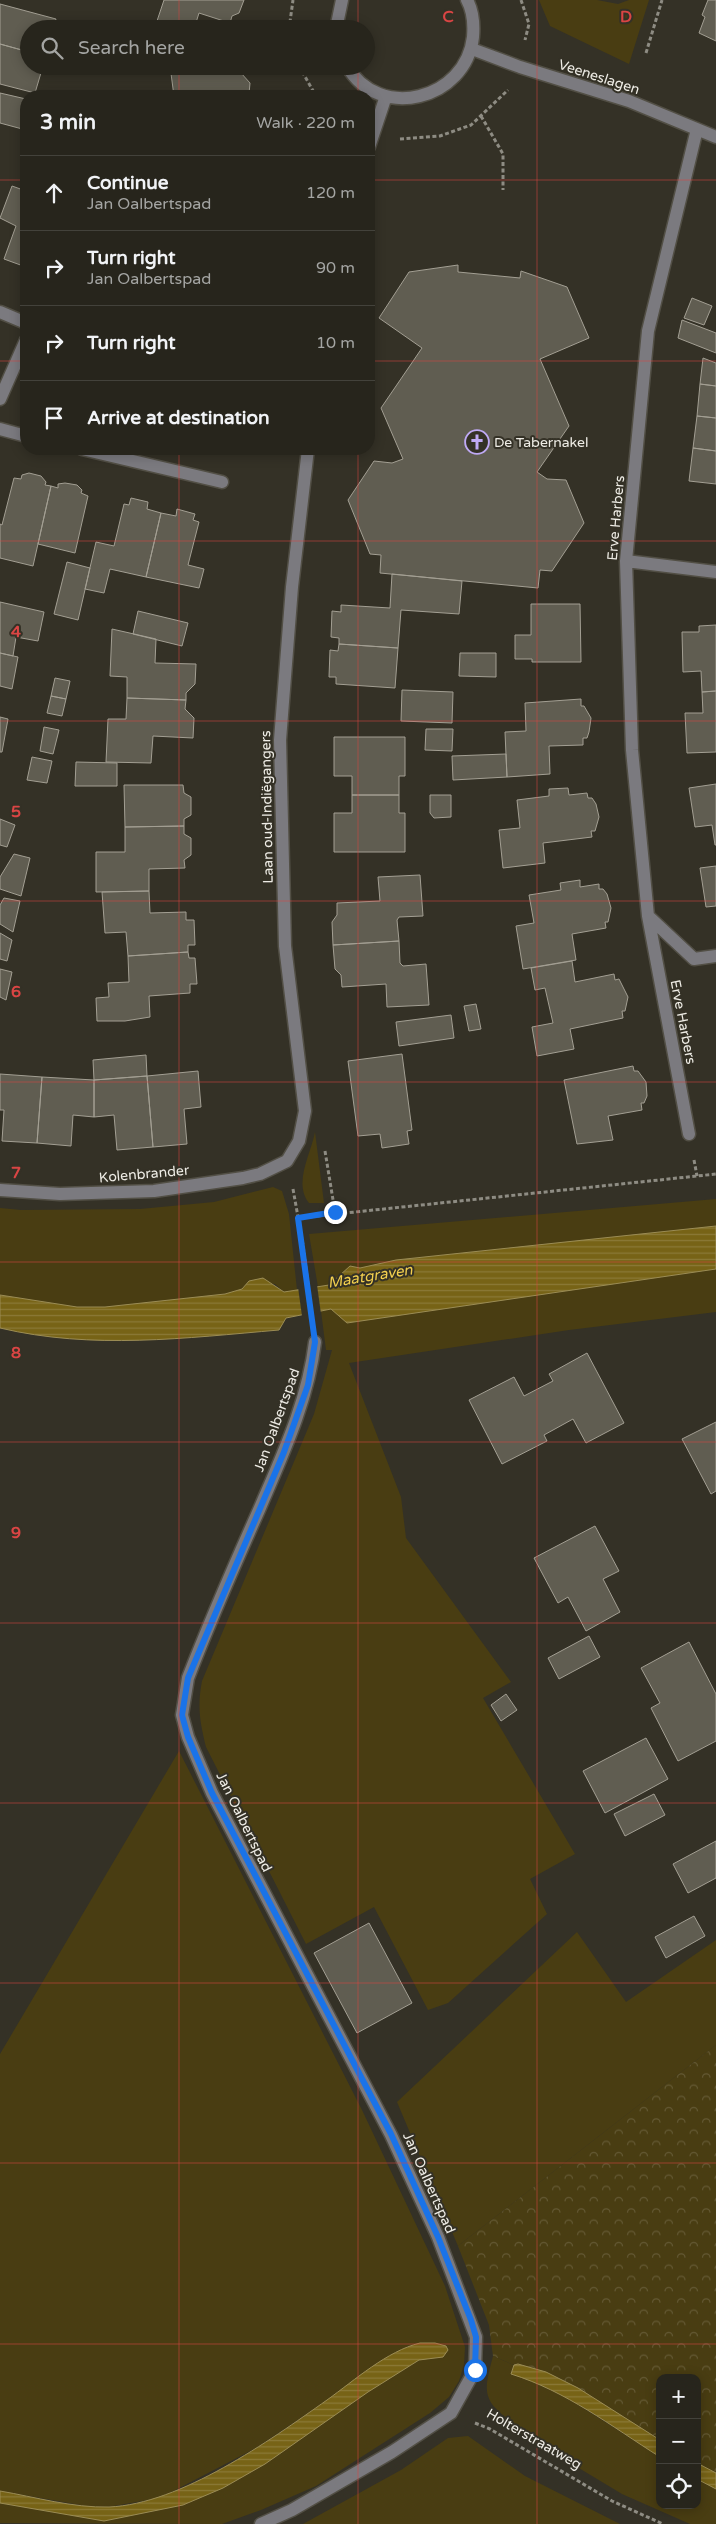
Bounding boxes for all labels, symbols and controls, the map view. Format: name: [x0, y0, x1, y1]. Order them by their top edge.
text: C: [442, 7, 454, 27]
text: D: [620, 7, 632, 27]
search box: [20, 20, 375, 75]
icon: search: [38, 34, 66, 62]
text: Search here: [78, 37, 185, 59]
street label: Veeneslagen: [556, 56, 642, 98]
text: 3 min: [40, 110, 96, 135]
text: Walk · 220 m: [256, 113, 355, 133]
text: Continue: [87, 172, 169, 194]
icon: ahead: [40, 179, 68, 207]
text: 120 m: [306, 183, 355, 203]
text: Jan Oalbertspad: [87, 194, 211, 214]
text: Turn right: [87, 247, 175, 269]
icon: right: [40, 254, 68, 282]
text: 90 m: [316, 258, 355, 278]
text: Jan Oalbertspad: [87, 269, 211, 289]
icon: right: [40, 329, 68, 357]
text: Turn right: [87, 332, 175, 354]
text: 10 m: [316, 333, 355, 353]
icon: arrive: [40, 404, 68, 432]
text: Arrive at destination: [87, 407, 270, 429]
church icon: De Tabernakel: [464, 429, 490, 455]
place label: De Tabernakel: [494, 434, 589, 451]
street label: Erve Harbers: [604, 474, 628, 561]
text: 4: [11, 622, 21, 642]
street label: Laan oud-Indiëgangers: [257, 730, 277, 884]
text: 5: [11, 802, 21, 822]
street label: Erve Harbers: [666, 978, 700, 1066]
text: 6: [11, 982, 21, 1002]
street label: Kolenbrander: [98, 1162, 190, 1186]
text: 7: [11, 1163, 21, 1183]
route end: [324, 1201, 347, 1224]
water label: Maatgraven: [326, 1260, 415, 1292]
text: 8: [11, 1343, 21, 1363]
street label: Jan Oalbertspad: [250, 1366, 304, 1474]
text: 9: [11, 1523, 21, 1543]
street label: Jan Oalbertspad: [212, 1769, 276, 1875]
street label: Jan Oalbertspad: [399, 2130, 459, 2236]
route start: [464, 2359, 487, 2382]
map controls: [656, 2374, 701, 2509]
button: +: [656, 2374, 701, 2419]
street label: Holterstraatweg: [483, 2405, 585, 2473]
button: −: [656, 2419, 701, 2464]
button: locate: [656, 2464, 701, 2509]

